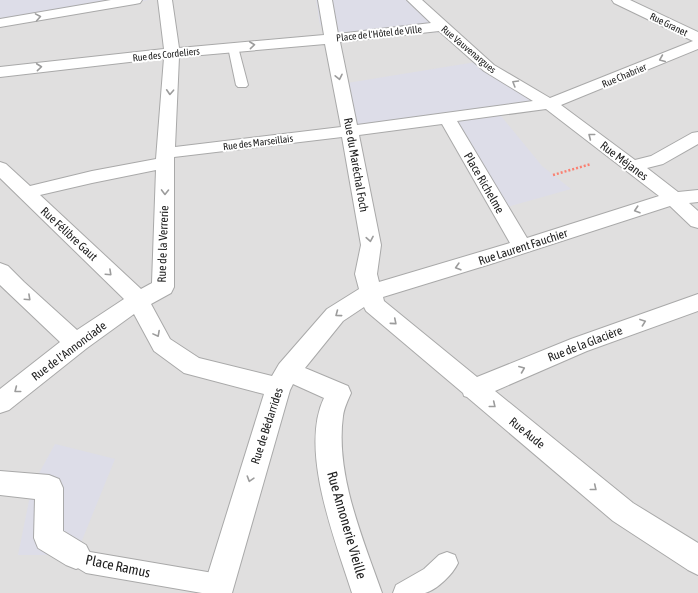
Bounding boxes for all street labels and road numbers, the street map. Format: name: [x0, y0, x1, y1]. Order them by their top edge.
street label: Rue Granet: [648, 11, 690, 38]
street label: Place de l'Hôtel de Ville: [336, 23, 423, 43]
street label: Rue Vauvenargues: [439, 23, 499, 76]
street label: Rue des Cordeliers: [132, 45, 201, 63]
street label: Rue Chabrier: [600, 61, 649, 90]
street label: Rue du Maréchal Foch: [341, 117, 371, 213]
street label: Rue des Marseillais: [222, 133, 294, 152]
street label: Rue Méjanes: [597, 138, 651, 184]
street label: Place Richelme: [461, 150, 507, 216]
street label: Rue Félibre Gaut: [38, 204, 101, 264]
street label: Rue de la Verrerie: [155, 205, 171, 283]
street label: Rue Laurent Fauchier: [477, 226, 570, 268]
street label: Rue de l'Annonciade: [29, 318, 109, 384]
street label: Rue de la Glacière: [546, 323, 624, 365]
street label: Rue de Bédarrides: [248, 386, 286, 466]
street label: Rue Aude: [506, 414, 548, 452]
street label: Rue Annonerie Vieille: [324, 469, 370, 581]
street label: Place Ramus: [84, 551, 152, 581]

